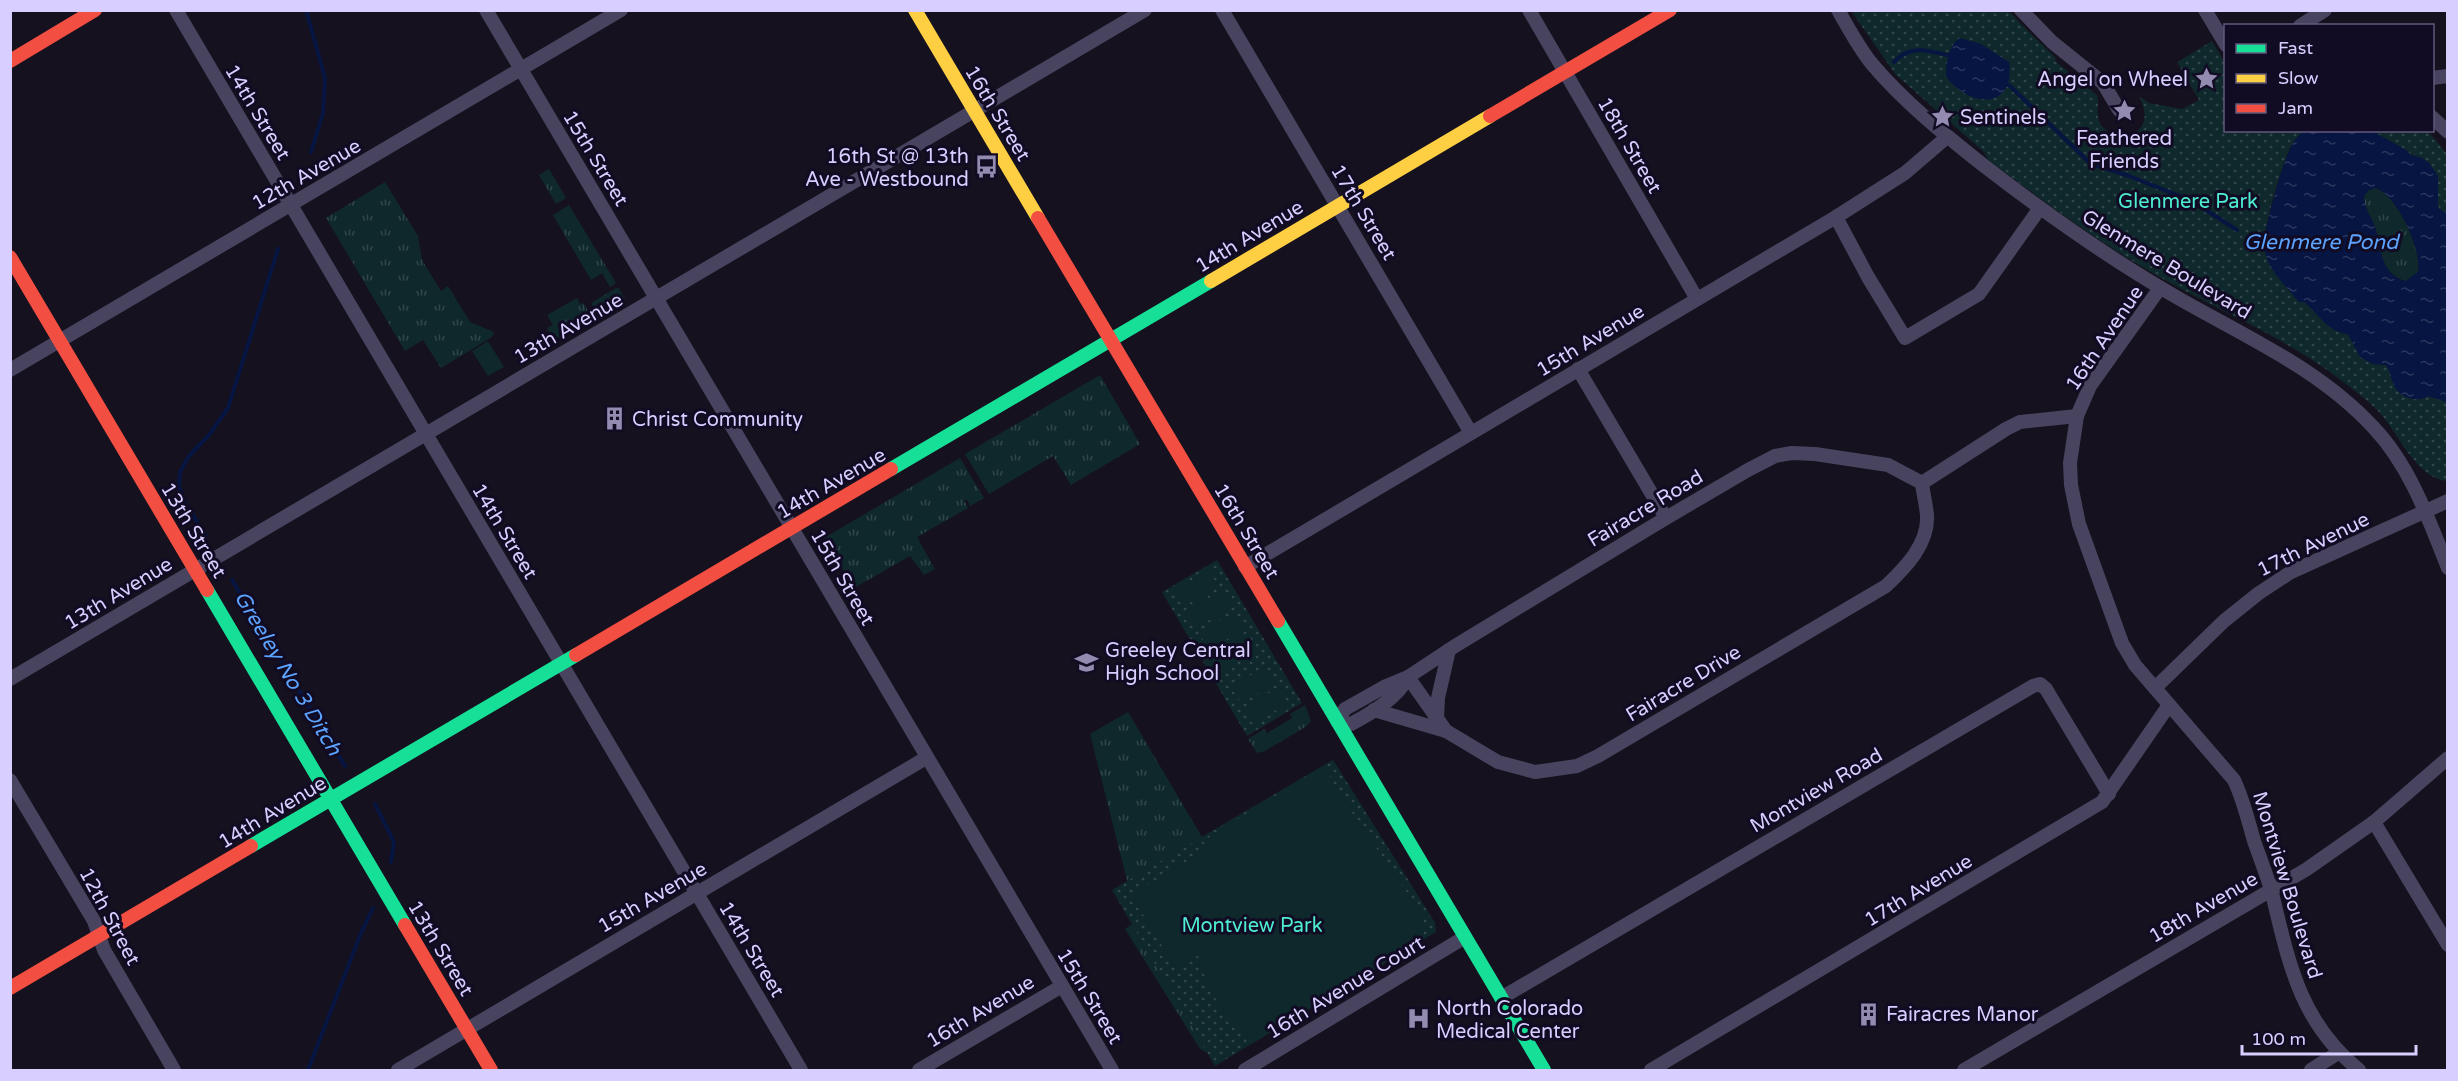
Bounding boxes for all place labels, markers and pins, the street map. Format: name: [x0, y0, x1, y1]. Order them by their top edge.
place icon: Angel on Wheel: [2193, 66, 2219, 92]
place label: Angel on Wheel: [2037, 68, 2188, 92]
place icon: Feathered Friends: [2111, 97, 2137, 123]
place icon: Sentinels: [1929, 104, 1955, 130]
place label: Sentinels: [1960, 106, 2046, 130]
place label: Feathered Friends: [2076, 127, 2172, 174]
place label: 16th St @ 13th Ave - Westbound: [805, 145, 969, 192]
bus stop icon: 16th St @ 13th Ave - Westbound: [974, 154, 1000, 180]
building icon: Christ Community: [601, 406, 627, 432]
place label: Christ Community: [632, 408, 803, 432]
place label: Greeley Central High School: [1105, 639, 1251, 686]
school or university icon: Greeley Central High School: [1074, 649, 1100, 675]
place label: North Colorado Medical Center: [1436, 997, 1583, 1044]
building icon: Fairacres Manor: [1855, 1001, 1881, 1027]
place label: Fairacres Manor: [1886, 1003, 2039, 1027]
hospital icon: North Colorado Medical Center: [1405, 1006, 1431, 1032]

